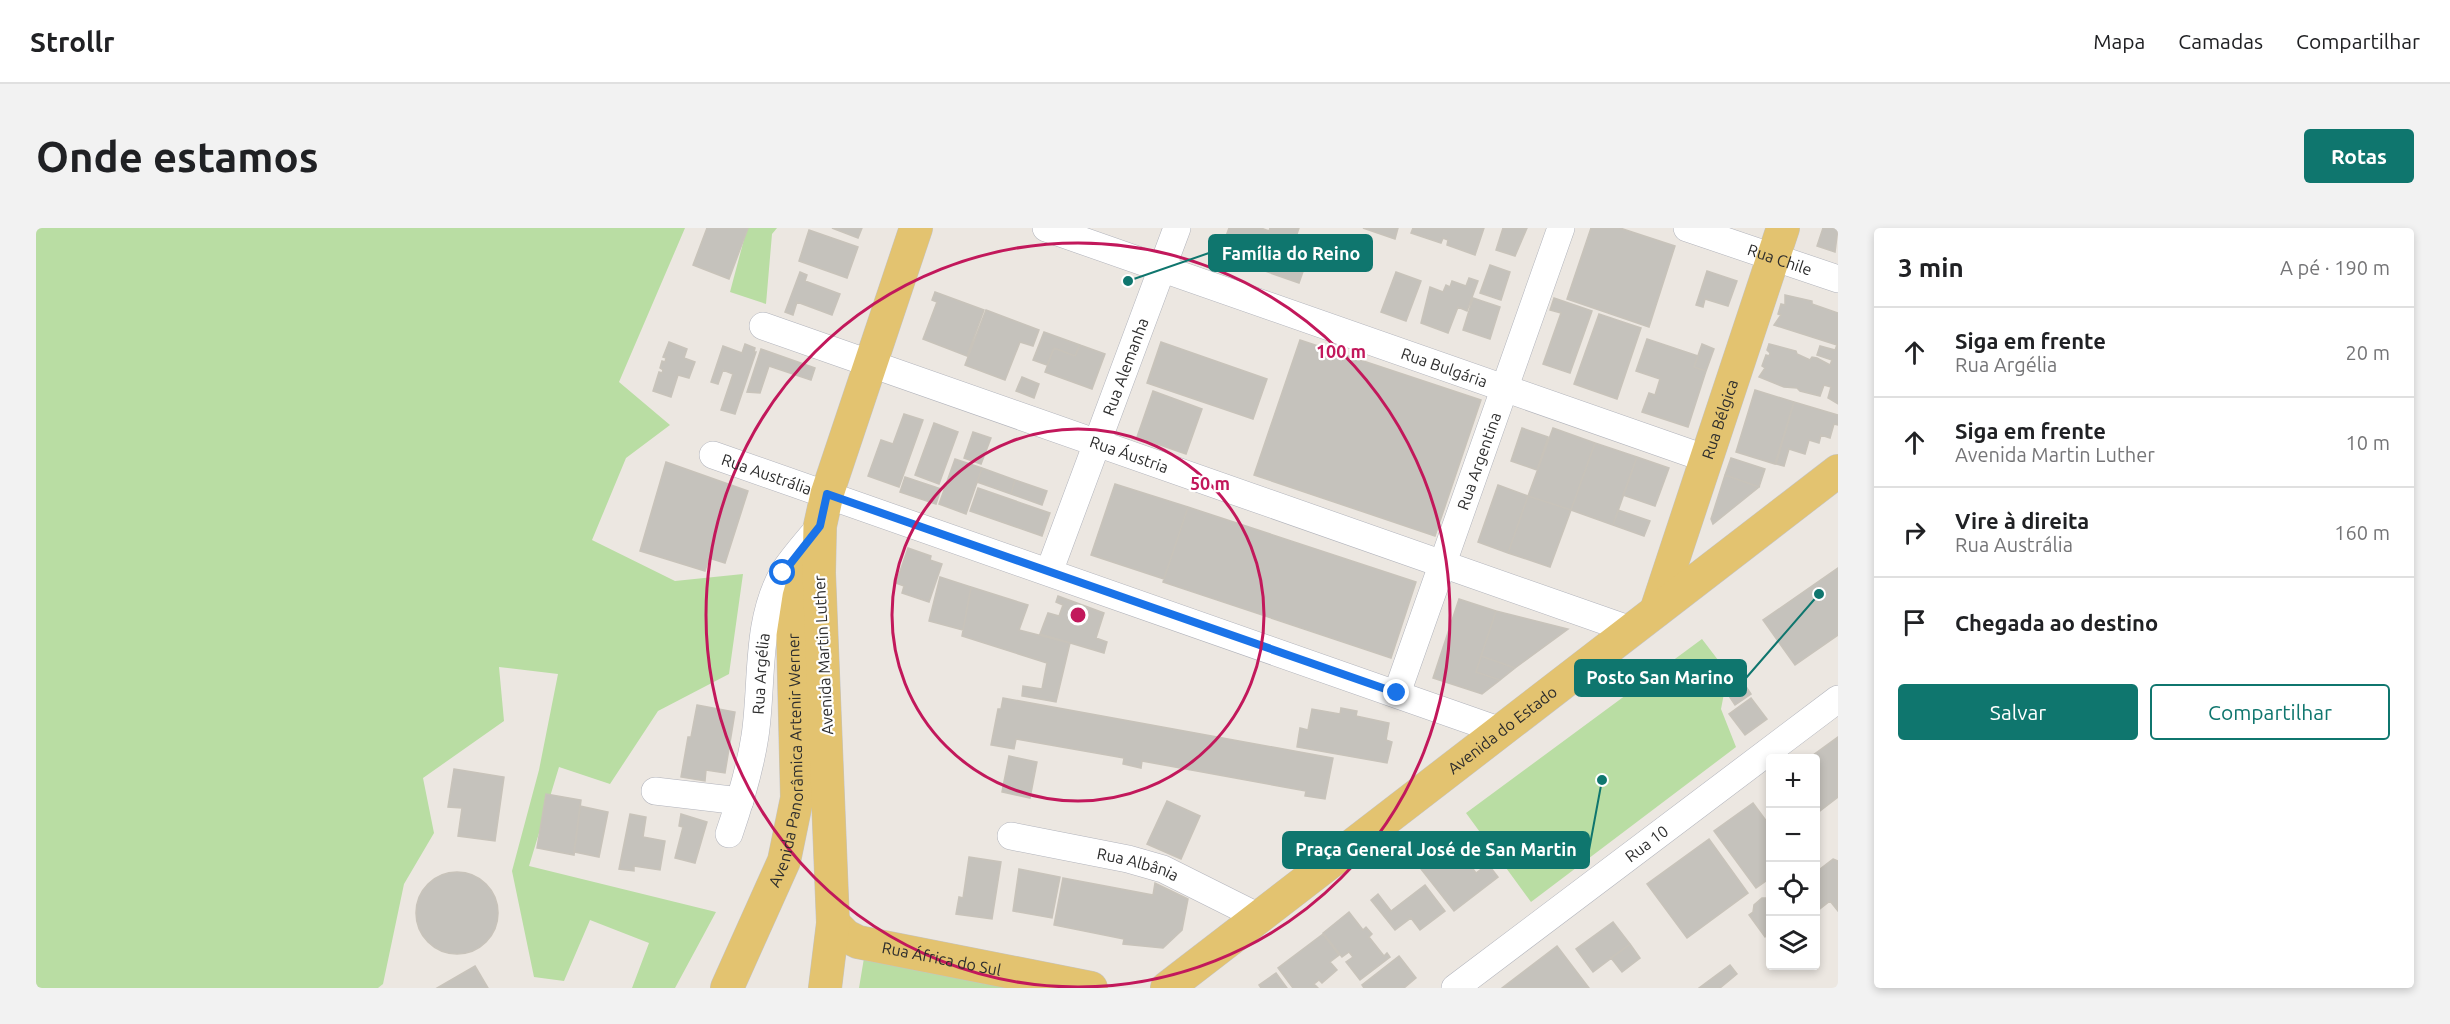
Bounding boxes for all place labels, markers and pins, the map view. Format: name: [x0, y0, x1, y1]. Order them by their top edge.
callout: Família do Reino: [1209, 235, 1372, 271]
centre of rings: [1068, 605, 1088, 625]
callout: Posto San Marino: [1575, 660, 1746, 696]
callout: Praça General José de San Martin: [1283, 832, 1589, 868]

